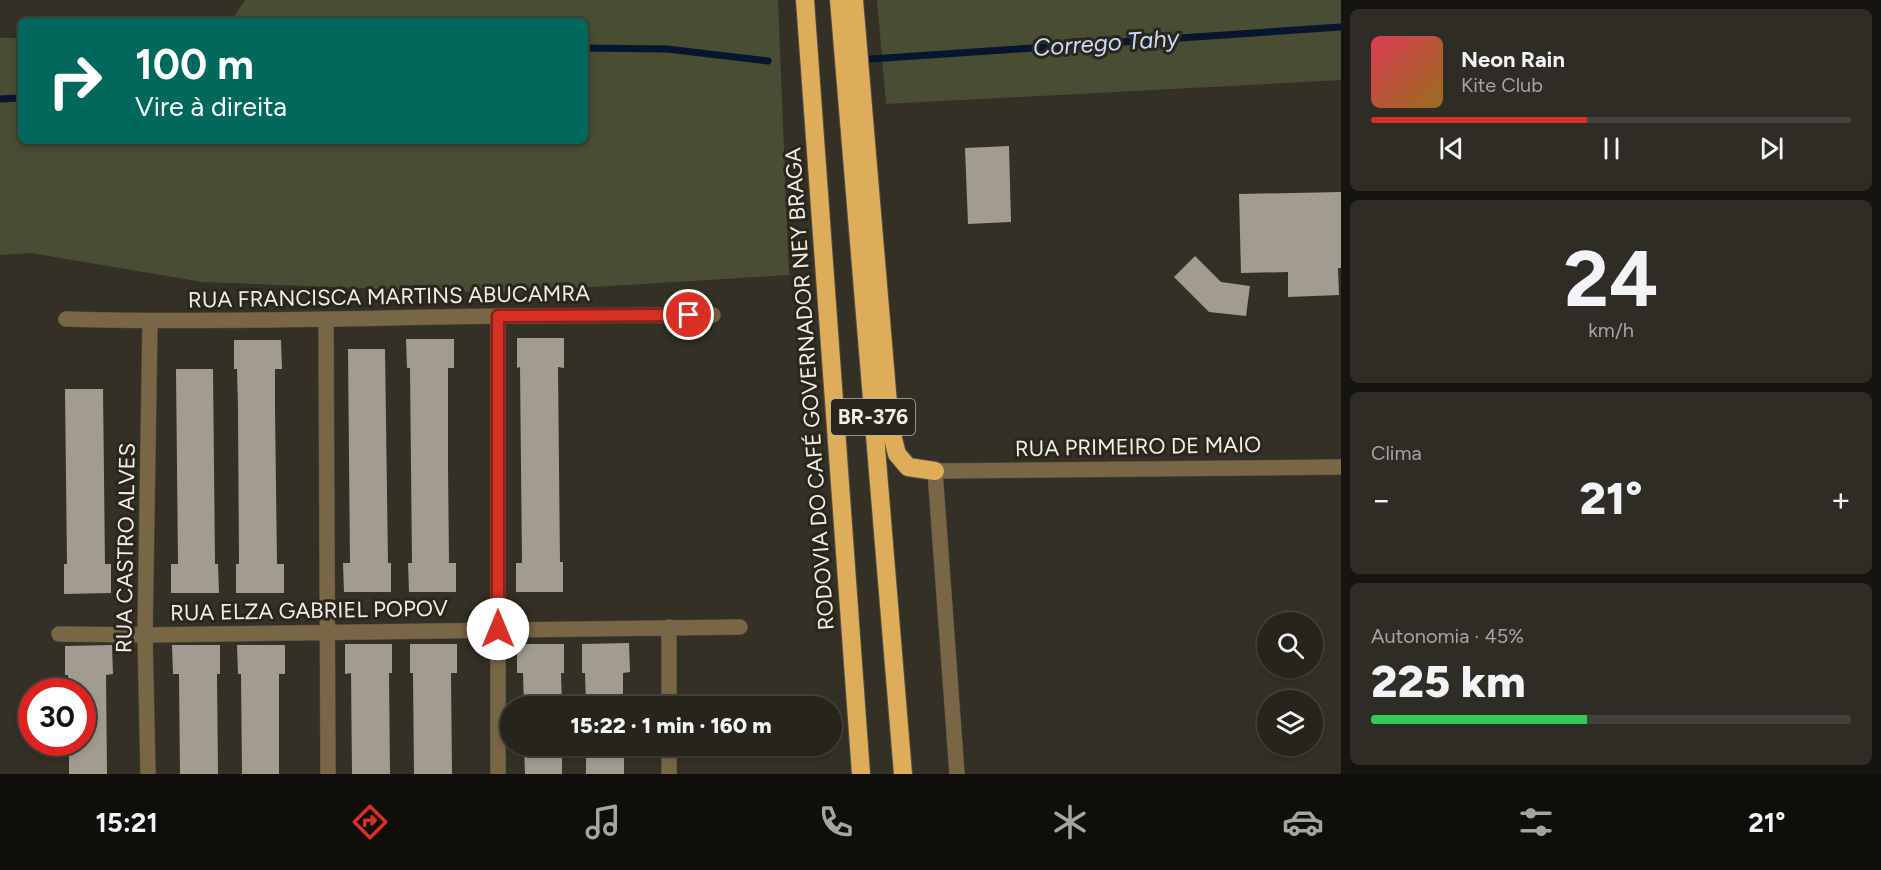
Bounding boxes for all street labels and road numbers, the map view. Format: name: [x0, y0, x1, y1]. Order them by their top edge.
street label: RODOVIA DO CAFÉ GOVERNADOR NEY BRAGA: [779, 147, 840, 631]
street label: RUA FRANCISCA MARTINS ABUCAMRA: [188, 279, 590, 314]
road number: BR-376: [831, 399, 915, 435]
street label: RUA PRIMEIRO DE MAIO: [1015, 431, 1261, 462]
street label: RUA CASTRO ALVES: [110, 443, 141, 653]
street label: RUA ELZA GABRIEL POPOV: [170, 595, 449, 626]

